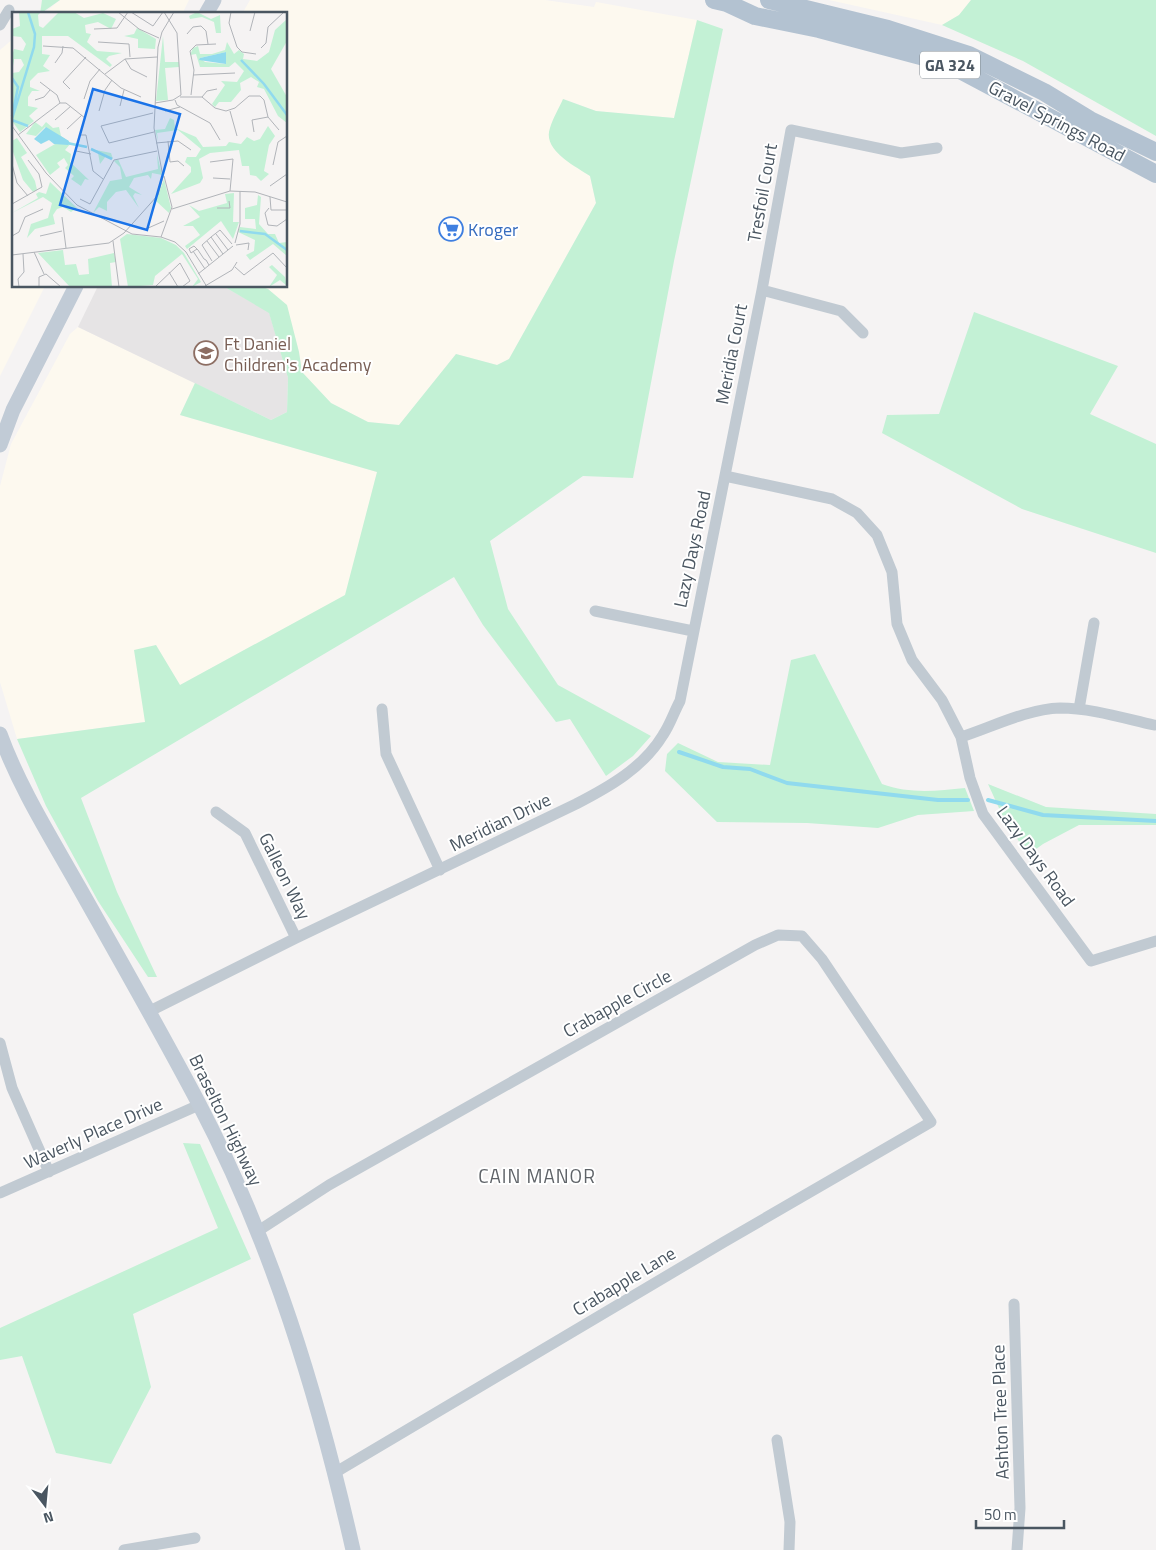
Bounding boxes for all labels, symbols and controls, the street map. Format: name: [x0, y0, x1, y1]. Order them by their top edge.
inset map: [12, 12, 288, 288]
road number: GA 324: [920, 52, 980, 78]
street label: Gravel Springs Road: [984, 73, 1130, 169]
street label: Tresfoil Court: [740, 141, 784, 245]
supermarket icon: Kroger: [438, 216, 464, 242]
place label: Kroger: [468, 216, 518, 243]
street label: Meridia Court: [708, 301, 754, 407]
place label: Ft Daniel Children's Academy: [224, 330, 372, 378]
school or university icon: Ft Daniel Children's Academy: [193, 340, 219, 366]
street label: Lazy Days Road: [666, 488, 718, 610]
street label: Meridian Drive: [445, 786, 555, 858]
street label: Lazy Days Road: [990, 800, 1082, 912]
street label: Galleon Way: [252, 828, 318, 924]
street label: Crabapple Circle: [558, 962, 676, 1044]
street label: Braselton Highway: [182, 1050, 270, 1191]
street label: Waverly Place Drive: [19, 1090, 167, 1176]
district label: CAIN MANOR: [478, 1161, 596, 1190]
street label: Crabapple Lane: [567, 1240, 681, 1322]
street label: Ashton Tree Place: [984, 1344, 1016, 1480]
north arrow: [20, 1480, 70, 1530]
scale bar: [976, 1498, 1064, 1530]
text: 50 m: [984, 1503, 1017, 1526]
text: N: [41, 1507, 56, 1529]

